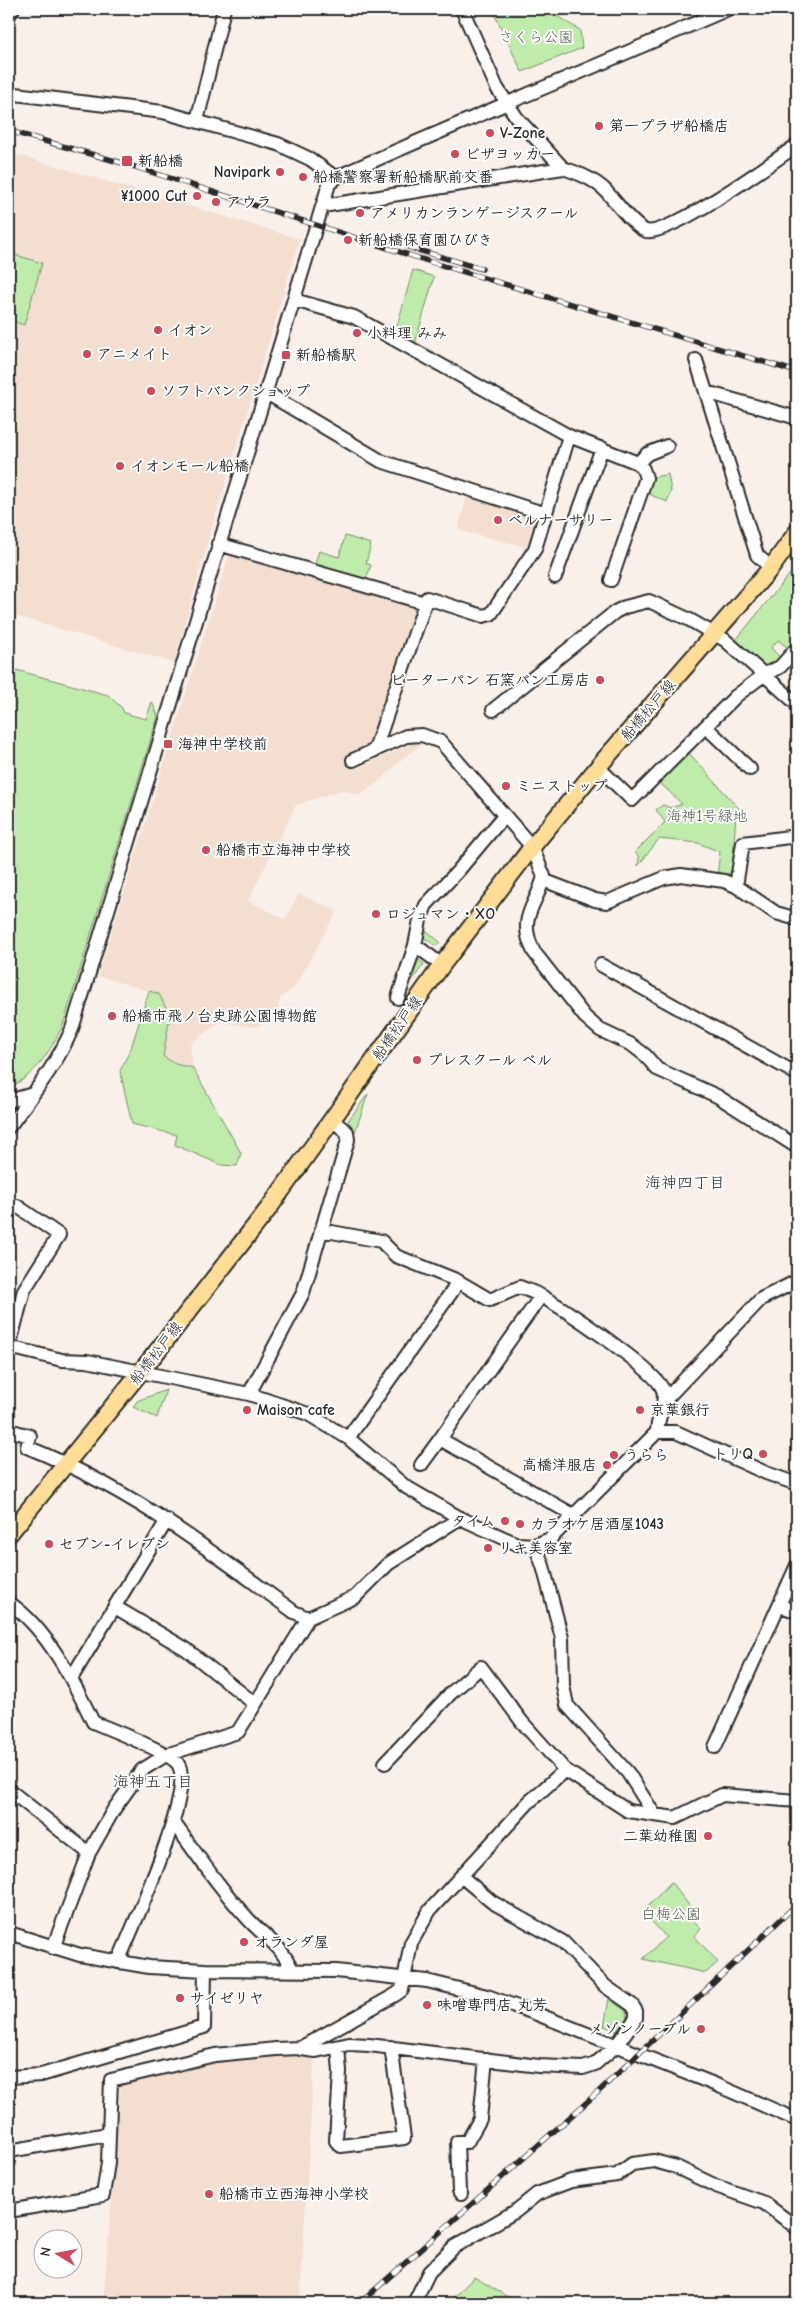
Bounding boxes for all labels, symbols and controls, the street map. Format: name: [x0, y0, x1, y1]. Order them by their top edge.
park label: さくら公園: [498, 28, 574, 46]
place label: 第一プラザ船橋店: [609, 117, 729, 135]
marker: 第一プラザ船橋店: [593, 120, 605, 132]
place label: V-Zone: [500, 124, 545, 142]
marker: V-Zone: [484, 127, 496, 139]
place label: ピザヨッカー: [465, 145, 555, 163]
marker: ピザヨッカー: [449, 148, 461, 160]
place label: 新船橋: [138, 152, 183, 170]
marker: 新船橋: [120, 154, 134, 168]
place label: Navipark: [214, 163, 271, 181]
marker: Navipark: [274, 166, 286, 178]
place label: 船橋警察署新船橋駅前交番: [313, 168, 493, 186]
marker: 船橋警察署新船橋駅前交番: [297, 171, 309, 183]
place label: ¥1000 Cut: [121, 187, 188, 205]
marker: ¥1000 Cut: [191, 190, 203, 202]
place label: アウラ: [226, 193, 272, 211]
marker: アウラ: [210, 196, 222, 208]
place label: アメリカンランゲージスクール: [370, 204, 579, 222]
marker: アメリカンランゲージスクール: [354, 207, 366, 219]
place label: 新船橋保育園ひびき: [358, 231, 493, 249]
marker: 新船橋保育園ひびき: [342, 234, 354, 246]
place label: イオン: [168, 321, 213, 339]
marker: イオン: [152, 324, 164, 336]
place label: 小料理 みみ: [367, 324, 447, 342]
marker: 小料理 みみ: [351, 327, 363, 339]
place label: アニメイト: [97, 345, 172, 363]
place label: 新船橋駅: [296, 346, 356, 364]
marker: アニメイト: [81, 348, 93, 360]
marker: 新船橋駅: [280, 349, 292, 361]
place label: ソフトバンクショップ: [161, 382, 310, 400]
marker: ソフトバンクショップ: [145, 385, 157, 397]
place label: イオンモール船橋: [130, 457, 249, 475]
marker: イオンモール船橋: [114, 460, 126, 472]
place label: ベルナーサリー: [508, 511, 614, 529]
marker: ベルナーサリー: [492, 514, 504, 526]
place label: ピーターパン 石窯パン工房店: [390, 671, 590, 689]
marker: ピーターパン 石窯パン工房店: [594, 674, 606, 686]
street label: 船橋松戸線: [617, 676, 679, 744]
place label: 海神中学校前: [178, 735, 268, 753]
marker: 海神中学校前: [162, 738, 174, 750]
place label: ミニストップ: [516, 777, 608, 795]
marker: ミニストップ: [500, 780, 512, 792]
park label: 海神1号緑地: [667, 807, 747, 825]
place label: 船橋市立海神中学校: [216, 841, 351, 859]
marker: 船橋市立海神中学校: [200, 844, 212, 856]
place label: ロジュマン・XO: [386, 905, 495, 923]
marker: ロジュマン・XO: [370, 908, 382, 920]
street label: 船橋松戸線: [368, 992, 426, 1064]
place label: 船橋市飛ノ台史跡公園博物館: [122, 1007, 317, 1025]
marker: 船橋市飛ノ台史跡公園博物館: [106, 1010, 118, 1022]
place label: プレスクール ベル: [427, 1051, 552, 1069]
marker: プレスクール ベル: [411, 1054, 423, 1066]
district label: 海神四丁目: [645, 1174, 725, 1192]
street label: 船橋松戸線: [126, 1318, 186, 1388]
place label: Maison cafe: [257, 1401, 335, 1419]
place label: 京葉銀行: [650, 1401, 710, 1419]
marker: Maison cafe: [241, 1404, 253, 1416]
marker: 京葉銀行: [634, 1404, 646, 1416]
place label: トリQ: [713, 1445, 753, 1463]
place label: うらら: [624, 1446, 669, 1464]
marker: トリQ: [757, 1448, 769, 1460]
marker: うらら: [608, 1449, 620, 1461]
place label: 高橋洋服店: [522, 1456, 597, 1474]
marker: 高橋洋服店: [601, 1459, 613, 1471]
place label: タイム: [451, 1512, 495, 1530]
marker: タイム: [499, 1515, 511, 1527]
place label: カラオケ居酒屋1043: [530, 1515, 664, 1533]
marker: カラオケ居酒屋1043: [514, 1518, 526, 1530]
place label: セブン-イレブン: [59, 1535, 170, 1553]
marker: セブン-イレブン: [43, 1538, 55, 1550]
place label: リキ美容室: [498, 1539, 573, 1557]
marker: リキ美容室: [482, 1542, 494, 1554]
district label: 海神五丁目: [113, 1773, 193, 1791]
place label: 二葉幼稚園: [623, 1827, 698, 1845]
marker: 二葉幼稚園: [702, 1830, 714, 1842]
park label: 白梅公園: [641, 1905, 701, 1923]
place label: オランダ屋: [254, 1933, 329, 1951]
marker: オランダ屋: [238, 1936, 250, 1948]
place label: サイゼリヤ: [190, 1989, 264, 2007]
marker: サイゼリヤ: [174, 1992, 186, 2004]
place label: 味噌専門店 丸芳: [437, 1996, 547, 2014]
marker: 味噌専門店 丸芳: [421, 1999, 433, 2011]
place label: メゾンノーブル: [588, 2020, 691, 2038]
marker: メゾンノーブル: [695, 2023, 707, 2035]
place label: 船橋市立西海神小学校: [219, 2185, 369, 2203]
marker: 船橋市立西海神小学校: [203, 2188, 215, 2200]
north arrow: [32, 2230, 82, 2280]
text: N: [37, 2246, 55, 2258]

